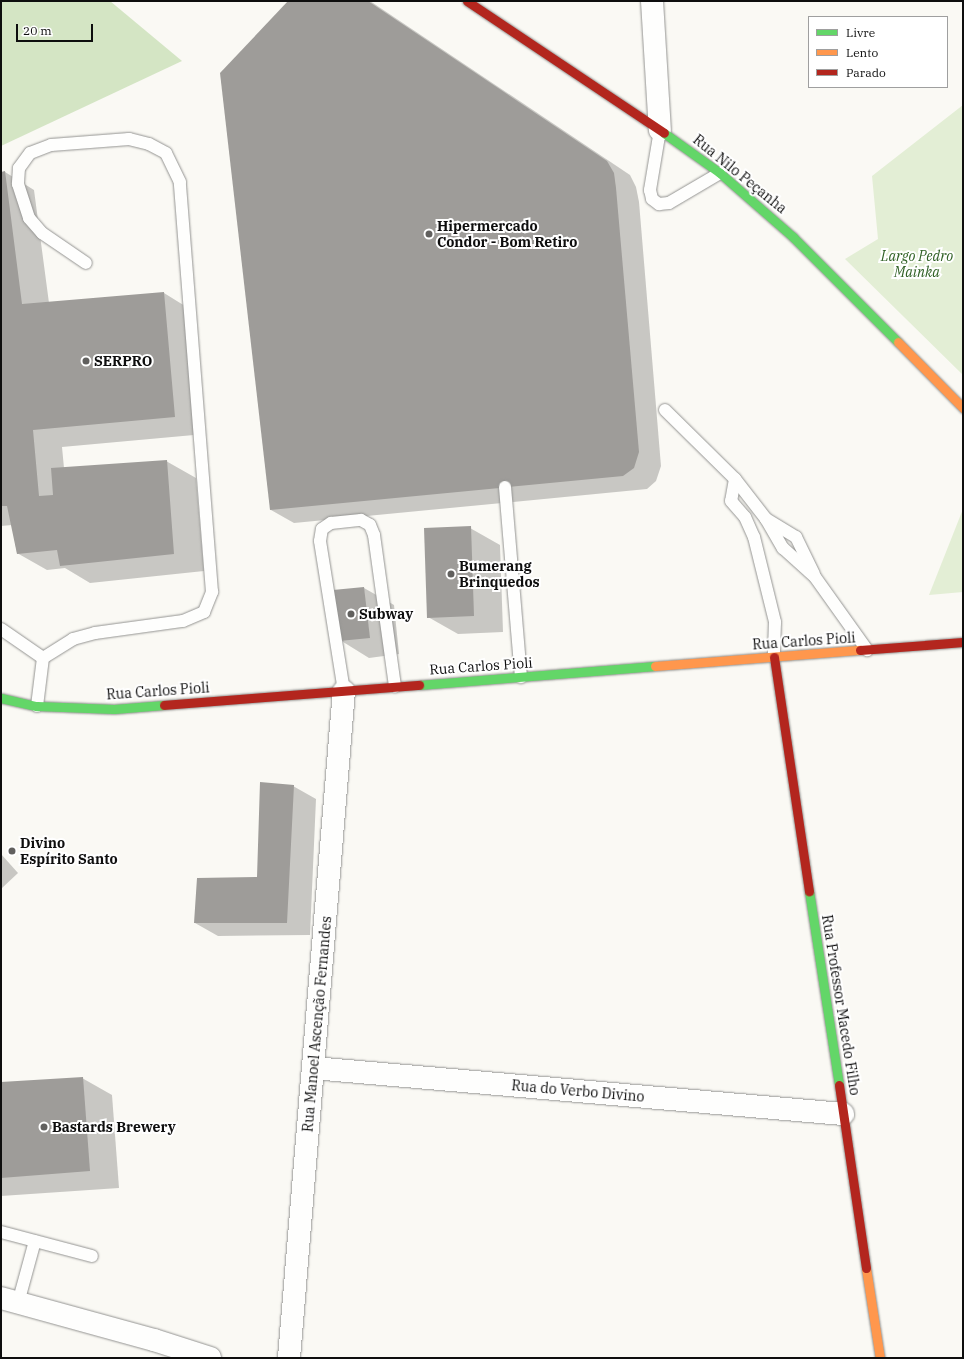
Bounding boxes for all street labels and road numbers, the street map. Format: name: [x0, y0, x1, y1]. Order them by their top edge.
street label: Rua Nilo Peçanha: [690, 131, 790, 217]
street label: Rua Carlos Pioli: [752, 629, 856, 653]
street label: Rua Carlos Pioli: [429, 654, 533, 678]
street label: Rua Carlos Pioli: [106, 679, 210, 703]
street label: Rua Professor Macedo Filho: [818, 914, 864, 1096]
street label: Rua Manoel Ascenção Fernandes: [299, 915, 335, 1133]
street label: Rua do Verbo Divino: [511, 1077, 645, 1105]

